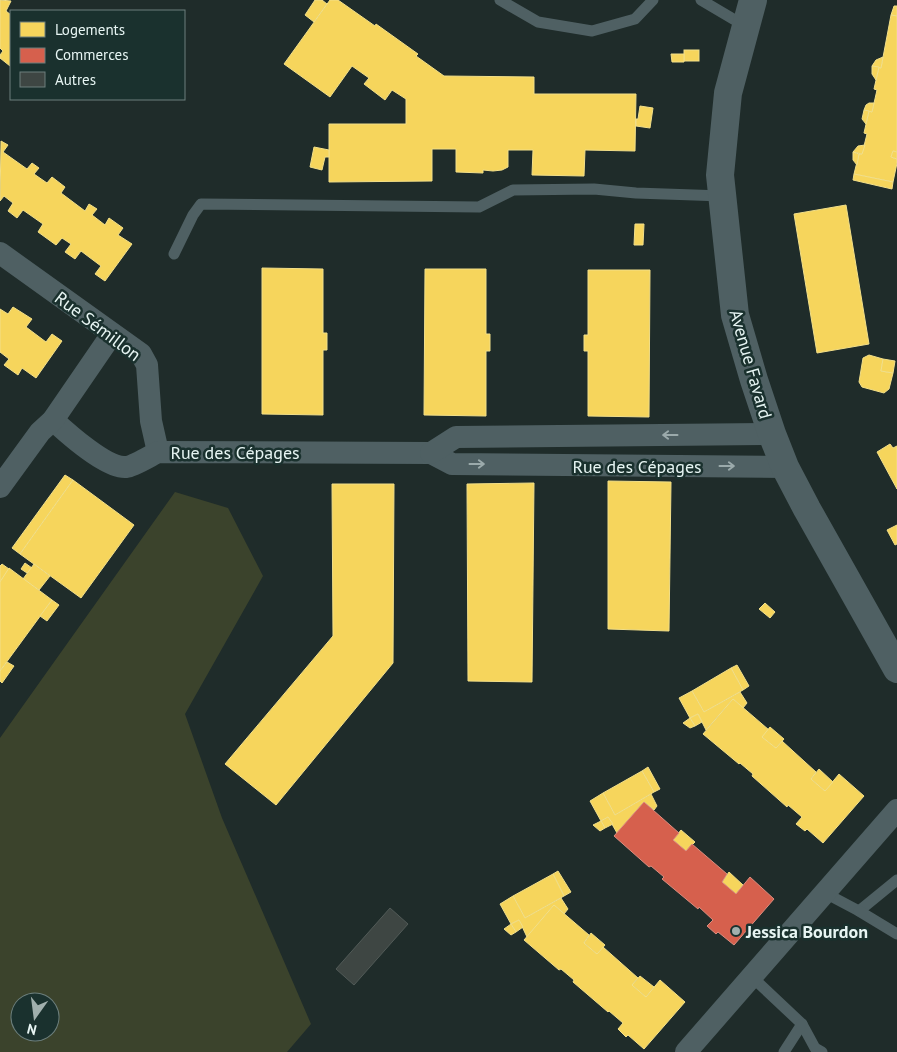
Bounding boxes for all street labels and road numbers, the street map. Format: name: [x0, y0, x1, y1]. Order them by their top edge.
street label: Rue Sémillon: [50, 286, 146, 366]
street label: Avenue Favard: [724, 307, 778, 421]
street label: Rue des Cépages: [170, 441, 300, 464]
street label: Rue des Cépages: [572, 455, 702, 478]

